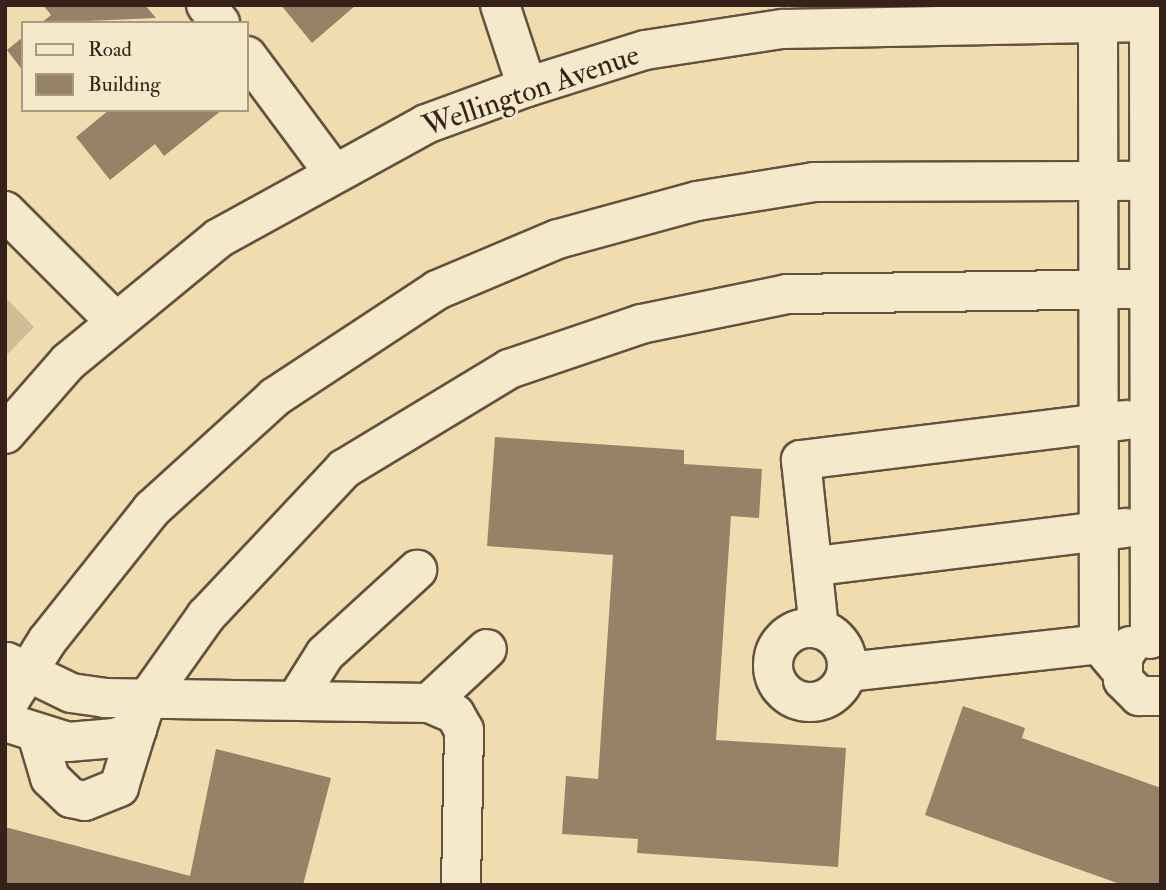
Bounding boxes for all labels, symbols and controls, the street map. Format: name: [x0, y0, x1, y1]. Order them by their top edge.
legend: [21, 21, 248, 112]
text: Road: [88, 36, 132, 63]
street label: Wellington Avenue: [418, 37, 644, 145]
text: Building: [88, 71, 161, 98]

